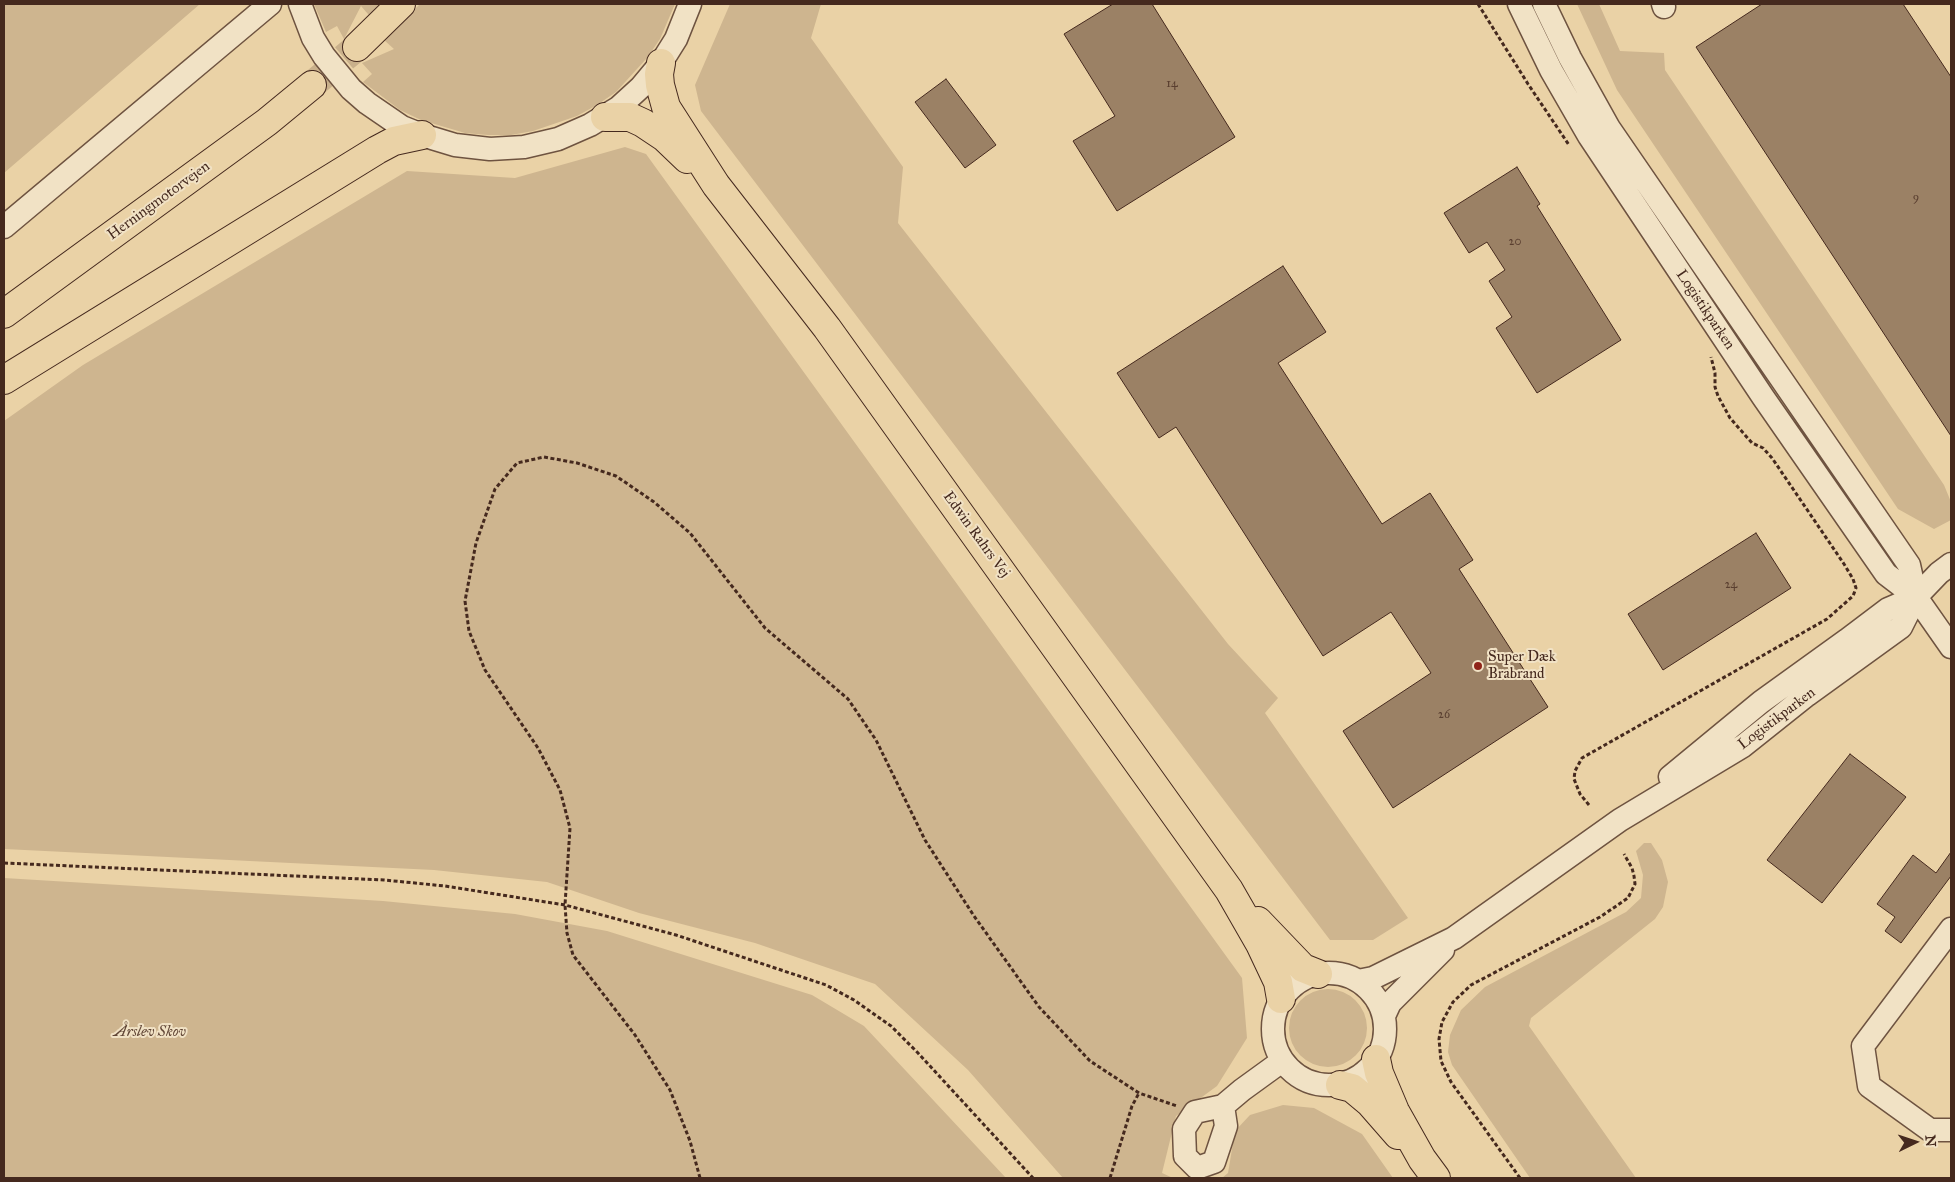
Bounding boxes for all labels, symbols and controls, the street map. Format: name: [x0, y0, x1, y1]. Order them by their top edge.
house number: 14: [1166, 77, 1178, 91]
street label: Herningmotorvejen: [104, 158, 214, 244]
house number: 9: [1913, 191, 1919, 205]
house number: 20: [1509, 235, 1521, 249]
street label: Logistikparken: [1672, 267, 1738, 353]
street label: Edwin Rahrs Vej: [939, 488, 1013, 582]
house number: 24: [1725, 578, 1737, 592]
place label: Super Dæk Brabrand: [1488, 648, 1556, 683]
marker: Super Dæk Brabrand: [1472, 660, 1484, 672]
street label: Logistikparken: [1735, 684, 1819, 754]
house number: 26: [1438, 708, 1450, 722]
park label: Årslev Skov: [114, 1023, 186, 1041]
north arrow: [1890, 1117, 1940, 1167]
text: N: [1922, 1134, 1939, 1147]

